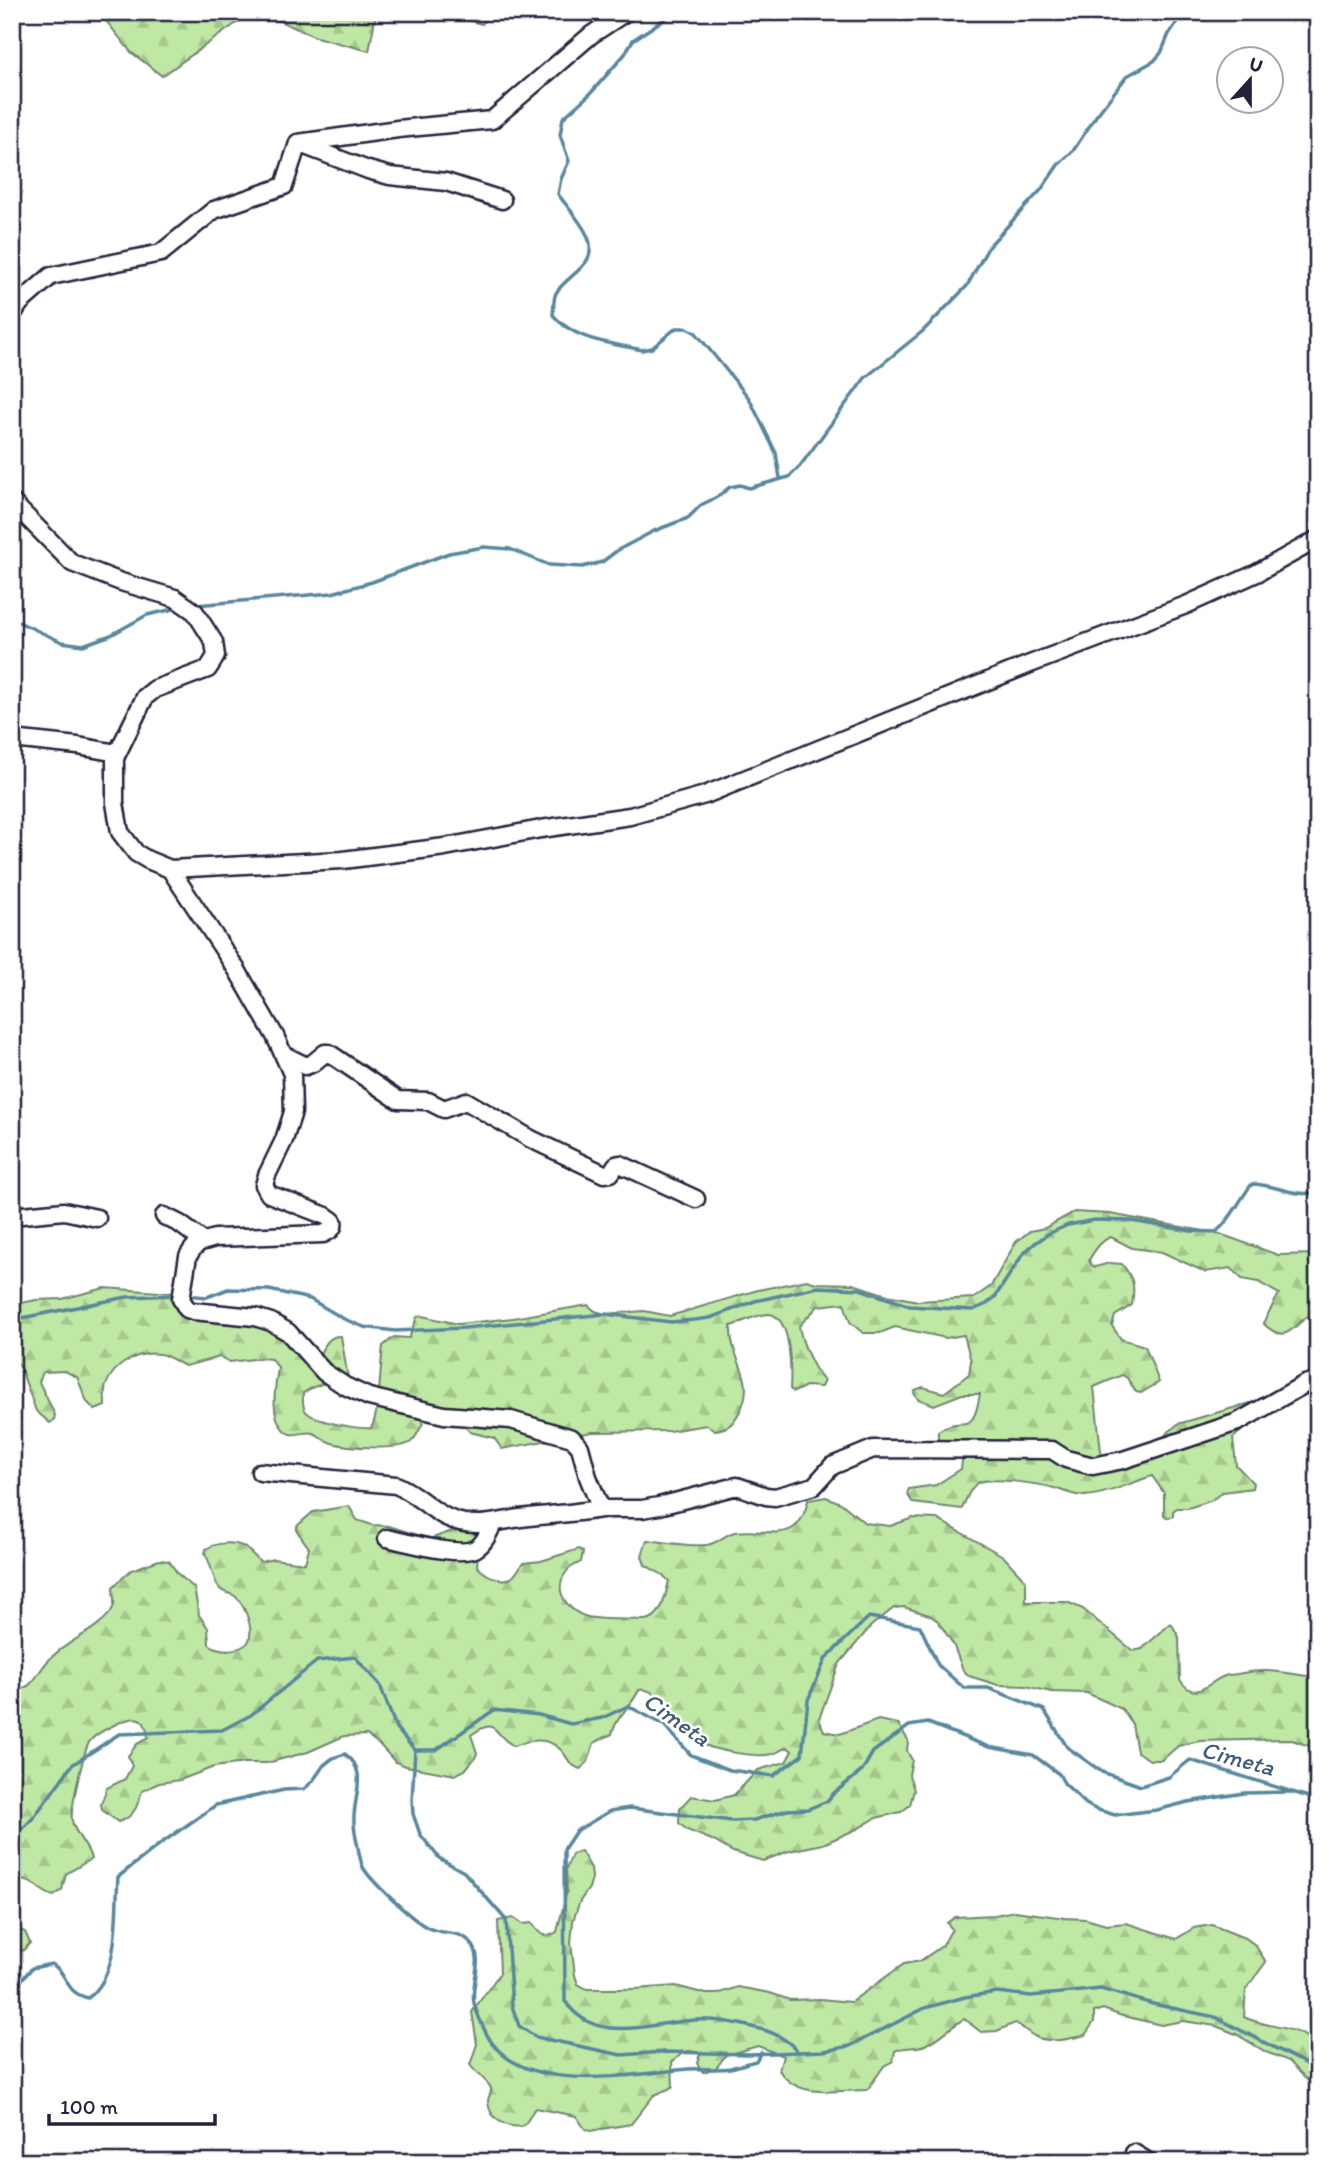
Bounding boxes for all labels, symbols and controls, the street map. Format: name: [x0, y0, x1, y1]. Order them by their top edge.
north arrow: [1214, 46, 1284, 116]
text: U: [1246, 52, 1266, 78]
water label: Cimeta: [638, 1686, 716, 1753]
water label: Cimeta: [1198, 1734, 1278, 1782]
scale bar: [49, 2083, 215, 2127]
text: 100 m: [60, 2094, 118, 2119]

